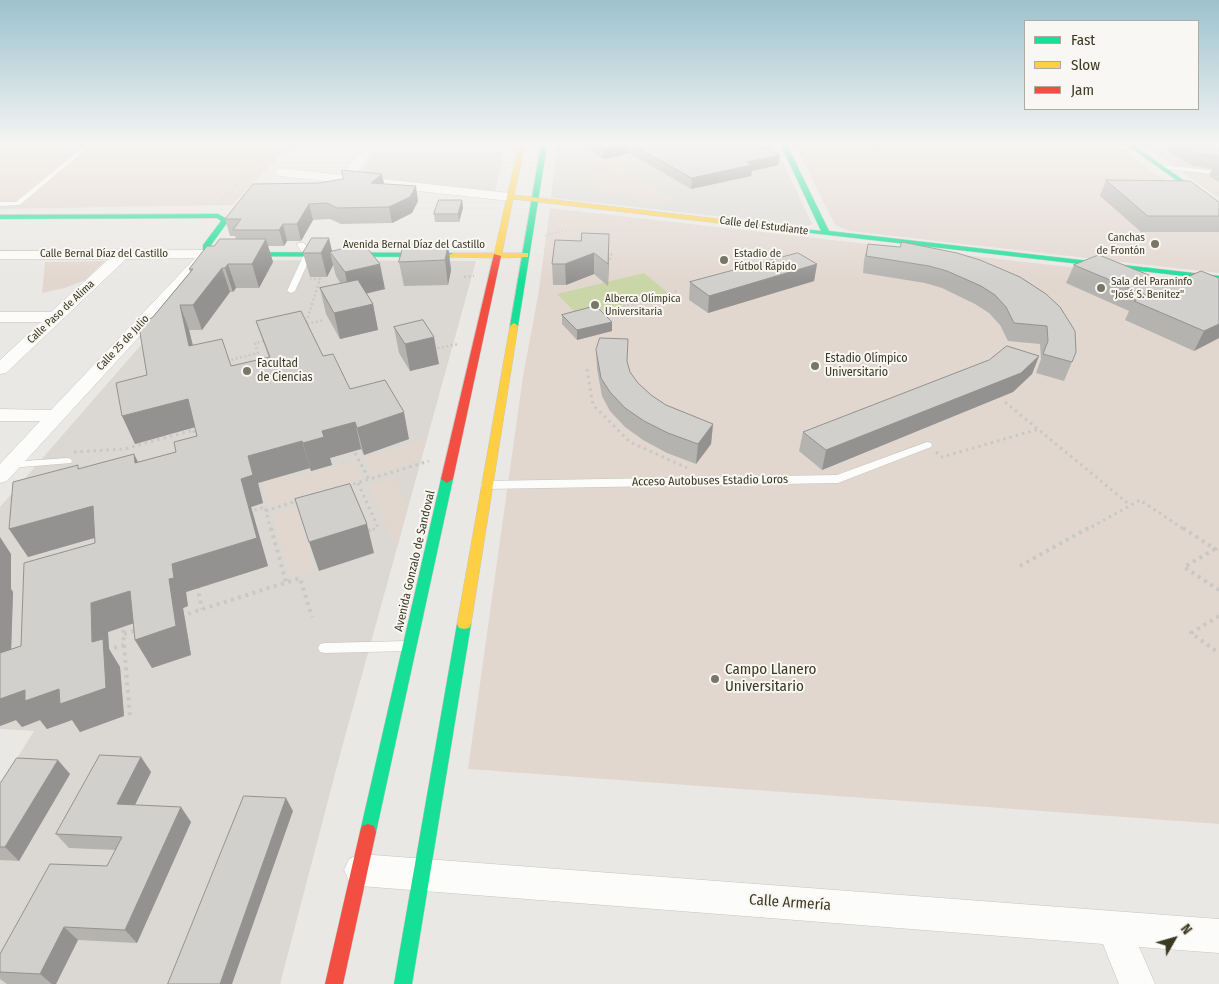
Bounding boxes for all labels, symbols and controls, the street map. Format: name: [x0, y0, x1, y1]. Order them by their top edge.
legend: [1024, 20, 1199, 110]
text: Fast: [1071, 31, 1095, 49]
text: Slow: [1071, 56, 1100, 74]
text: Jam: [1071, 81, 1094, 99]
street label: Calle del Estudiante: [719, 214, 809, 238]
place label: Canchas de Frontón: [1097, 231, 1145, 257]
street label: Avenida Bernal Díaz del Castillo: [343, 238, 485, 252]
marker: Canchas de Frontón: [1149, 238, 1161, 250]
street label: Calle Bernal Díaz del Castillo: [40, 247, 168, 261]
place label: Estadio de Fútbol Rápido: [734, 247, 796, 273]
marker: Estadio de Fútbol Rápido: [718, 254, 730, 266]
place label: Sala del Paraninfo "José S. Benitez": [1111, 275, 1192, 301]
street label: Calle Paso de Alima: [25, 277, 97, 347]
marker: Sala del Paraninfo "José S. Benitez": [1095, 282, 1107, 294]
place label: Alberca Olímpica Universitaria: [605, 292, 681, 318]
marker: Alberca Olímpica Universitaria: [589, 299, 601, 311]
street label: Calle 25 de Julio: [94, 312, 152, 374]
place label: Estadio Olímpico Universitario: [825, 352, 908, 380]
place label: Facultad de Ciencias: [257, 357, 313, 385]
marker: Estadio Olímpico Universitario: [809, 360, 821, 372]
marker: Facultad de Ciencias: [241, 365, 253, 377]
street label: Acceso Autobuses Estadio Loros: [632, 472, 788, 490]
street label: Avenida Gonzalo de Sandoval: [392, 489, 438, 633]
place label: Campo Llanero Universitario: [725, 661, 816, 696]
marker: Campo Llanero Universitario: [709, 673, 721, 685]
street label: Calle Armería: [749, 891, 831, 915]
north arrow: [1149, 914, 1199, 964]
text: N: [1177, 921, 1195, 938]

